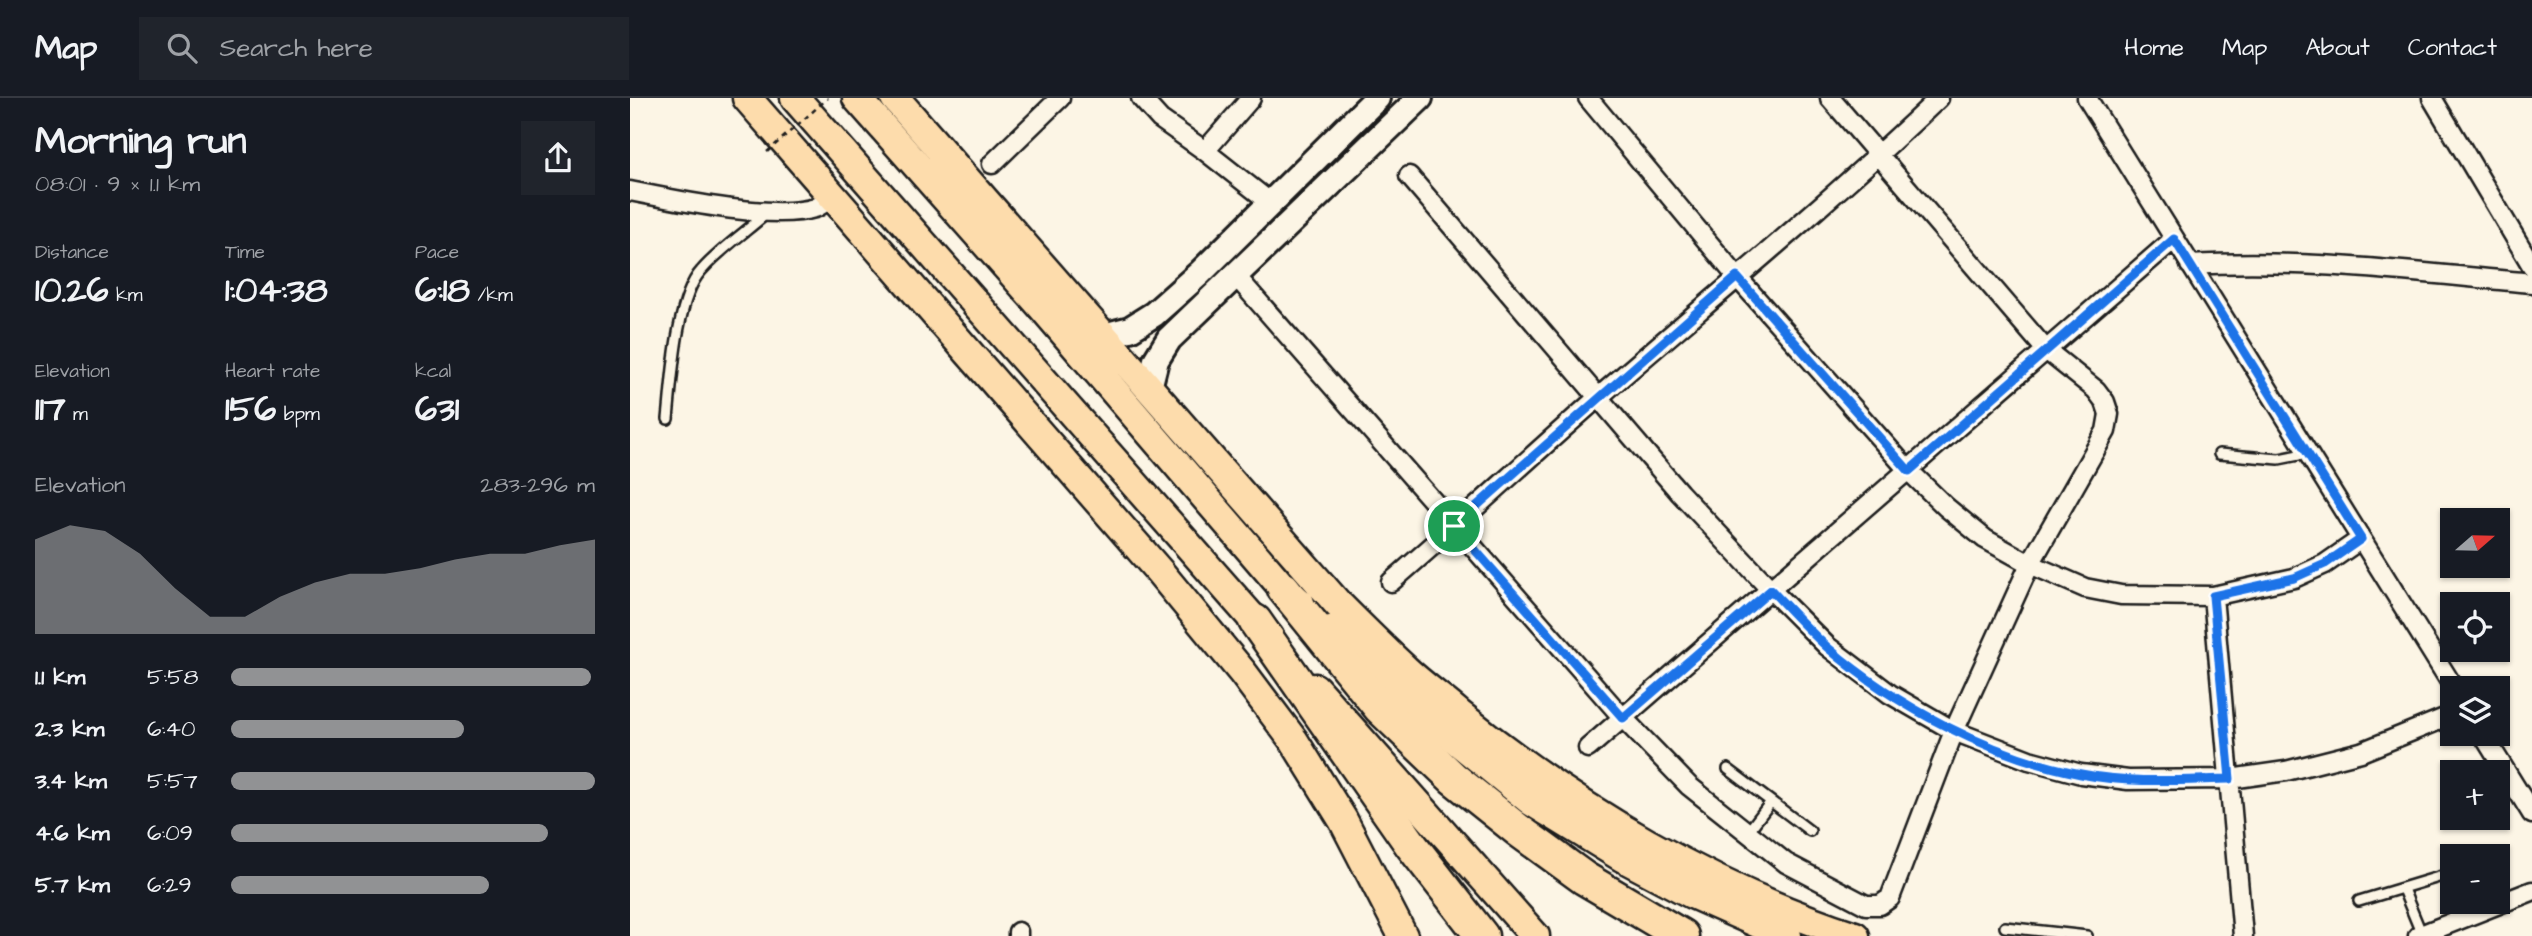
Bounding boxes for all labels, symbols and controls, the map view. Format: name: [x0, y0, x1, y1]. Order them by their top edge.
search box: [139, 17, 629, 80]
text: Map: [35, 25, 97, 71]
icon: search: [163, 29, 201, 67]
text: Search here: [219, 30, 373, 66]
text: Home: [2124, 31, 2184, 65]
text: Map: [2222, 31, 2267, 65]
text: About: [2305, 31, 2370, 65]
text: Contact: [2408, 31, 2497, 65]
text: Morning run: [35, 116, 247, 168]
button: share: [521, 121, 595, 195]
text: 08:01 · 9 × 1.1 km: [35, 168, 200, 200]
text: Distance: [35, 239, 109, 266]
text: Time: [225, 239, 265, 266]
text: Pace: [415, 239, 459, 266]
text: 10.26: [35, 266, 108, 315]
text: 1:04:38: [225, 266, 328, 315]
text: 6:18: [415, 266, 470, 315]
text: km: [108, 282, 143, 309]
text: /km: [470, 282, 513, 309]
text: Elevation: [35, 358, 110, 385]
text: Heart rate: [225, 358, 320, 385]
text: kcal: [415, 358, 451, 385]
text: 117: [35, 385, 66, 434]
text: 156: [225, 385, 276, 434]
text: 631: [415, 385, 459, 434]
text: m: [66, 401, 88, 428]
text: bpm: [276, 401, 320, 428]
text: Elevation: [35, 469, 126, 501]
text: 283–296 m: [480, 469, 595, 501]
pin: [1424, 496, 1484, 556]
icon: arrive: [1435, 507, 1473, 545]
north arrow: [2440, 508, 2510, 578]
map controls: [2440, 508, 2510, 914]
button: locate: [2440, 592, 2510, 662]
text: 1.1 km: [35, 661, 85, 693]
text: 5:58: [147, 661, 198, 693]
button: layers: [2440, 676, 2510, 746]
text: 2.3 km: [35, 713, 104, 745]
text: 6:40: [147, 713, 195, 745]
button: +: [2440, 760, 2510, 830]
text: 3.4 km: [35, 765, 107, 797]
text: 5:57: [147, 765, 198, 797]
text: 4.6 km: [35, 817, 110, 849]
text: 6:09: [147, 817, 193, 849]
button: −: [2440, 844, 2510, 914]
text: 5.7 km: [35, 869, 110, 901]
text: 6:29: [147, 869, 192, 901]

